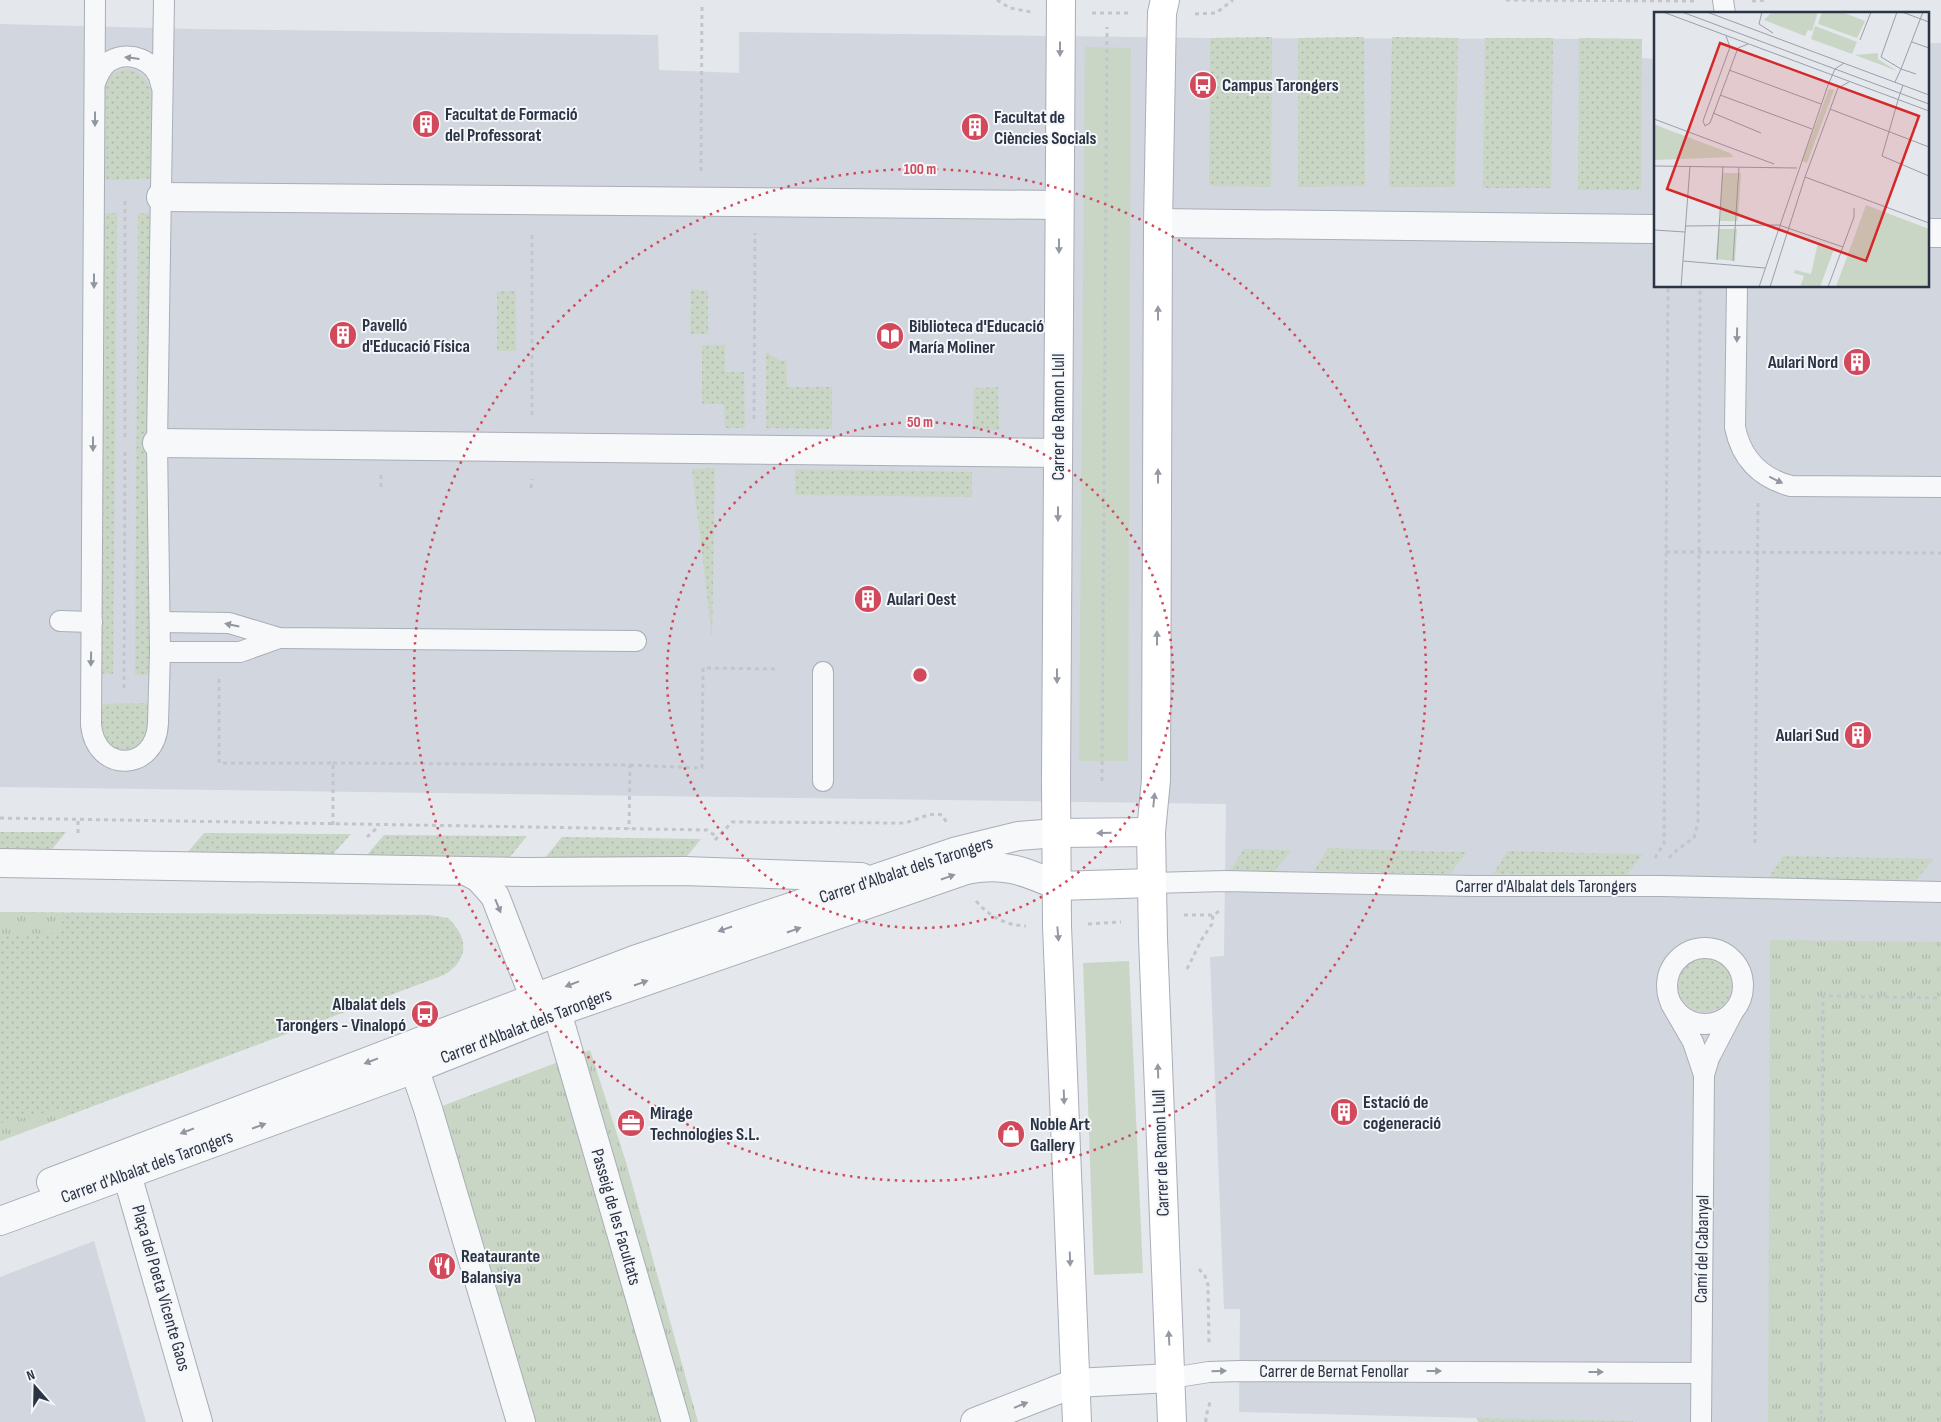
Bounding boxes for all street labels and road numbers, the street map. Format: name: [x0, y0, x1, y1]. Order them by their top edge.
street label: Carrer de Ramon Llull: [1048, 353, 1069, 481]
street label: Carrer d'Albalat dels Tarongers: [816, 832, 996, 908]
street label: Carrer d'Albalat dels Tarongers: [1455, 876, 1637, 897]
street label: Carrer d'Albalat dels Tarongers: [438, 984, 614, 1068]
street label: Carrer de Ramon Llull: [1148, 1089, 1174, 1217]
street label: Carrer d'Albalat dels Tarongers: [58, 1126, 236, 1208]
street label: Passeig de les Facultats: [586, 1146, 646, 1288]
street label: Camí del Cabanyal: [1691, 1195, 1713, 1303]
street label: Plaça del Poeta Vicente Gaos: [127, 1202, 195, 1374]
street label: Carrer de Bernat Fenollar: [1259, 1361, 1409, 1382]

